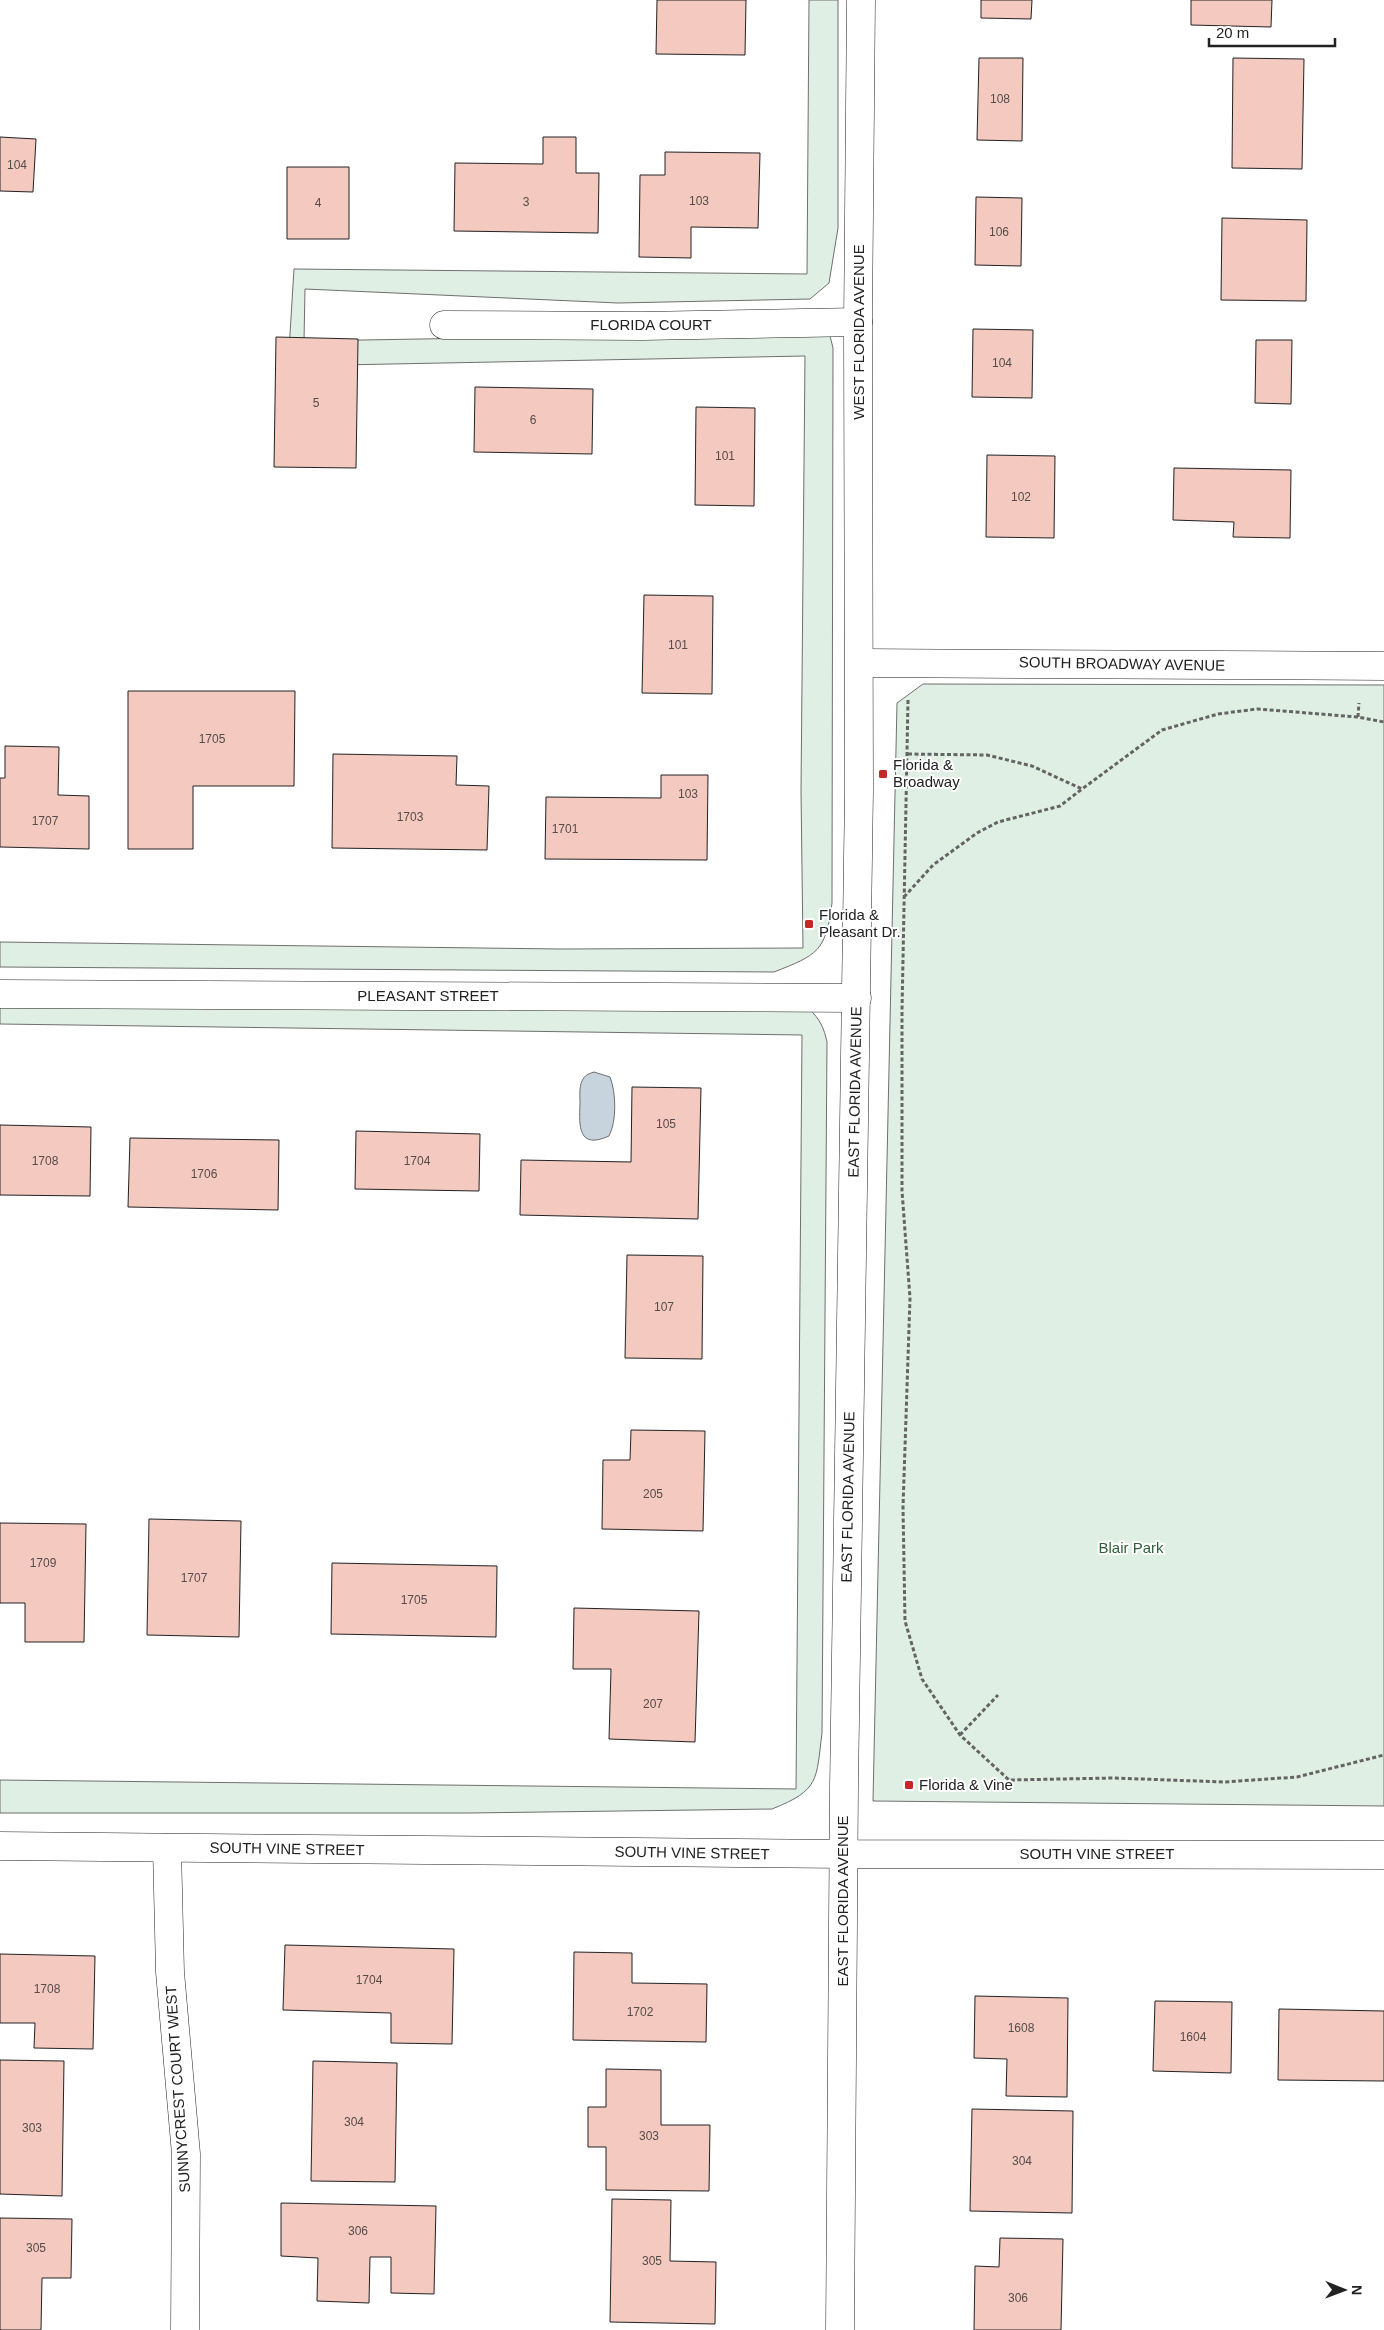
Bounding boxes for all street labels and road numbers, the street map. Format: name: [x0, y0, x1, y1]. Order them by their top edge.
street label: WEST FLORIDA AVENUE: [850, 244, 867, 420]
street label: FLORIDA COURT: [590, 316, 712, 333]
street label: SOUTH BROADWAY AVENUE: [1019, 653, 1225, 674]
street label: PLEASANT STREET: [357, 987, 499, 1004]
street label: EAST FLORIDA AVENUE: [845, 1006, 864, 1178]
street label: EAST FLORIDA AVENUE: [838, 1411, 857, 1583]
street label: EAST FLORIDA AVENUE: [834, 1815, 851, 1987]
street label: SOUTH VINE STREET: [209, 1839, 365, 1858]
street label: SOUTH VINE STREET: [614, 1843, 770, 1862]
street label: SOUTH VINE STREET: [1019, 1845, 1175, 1862]
street label: SUNNYCREST COURT WEST: [162, 1985, 193, 2193]

